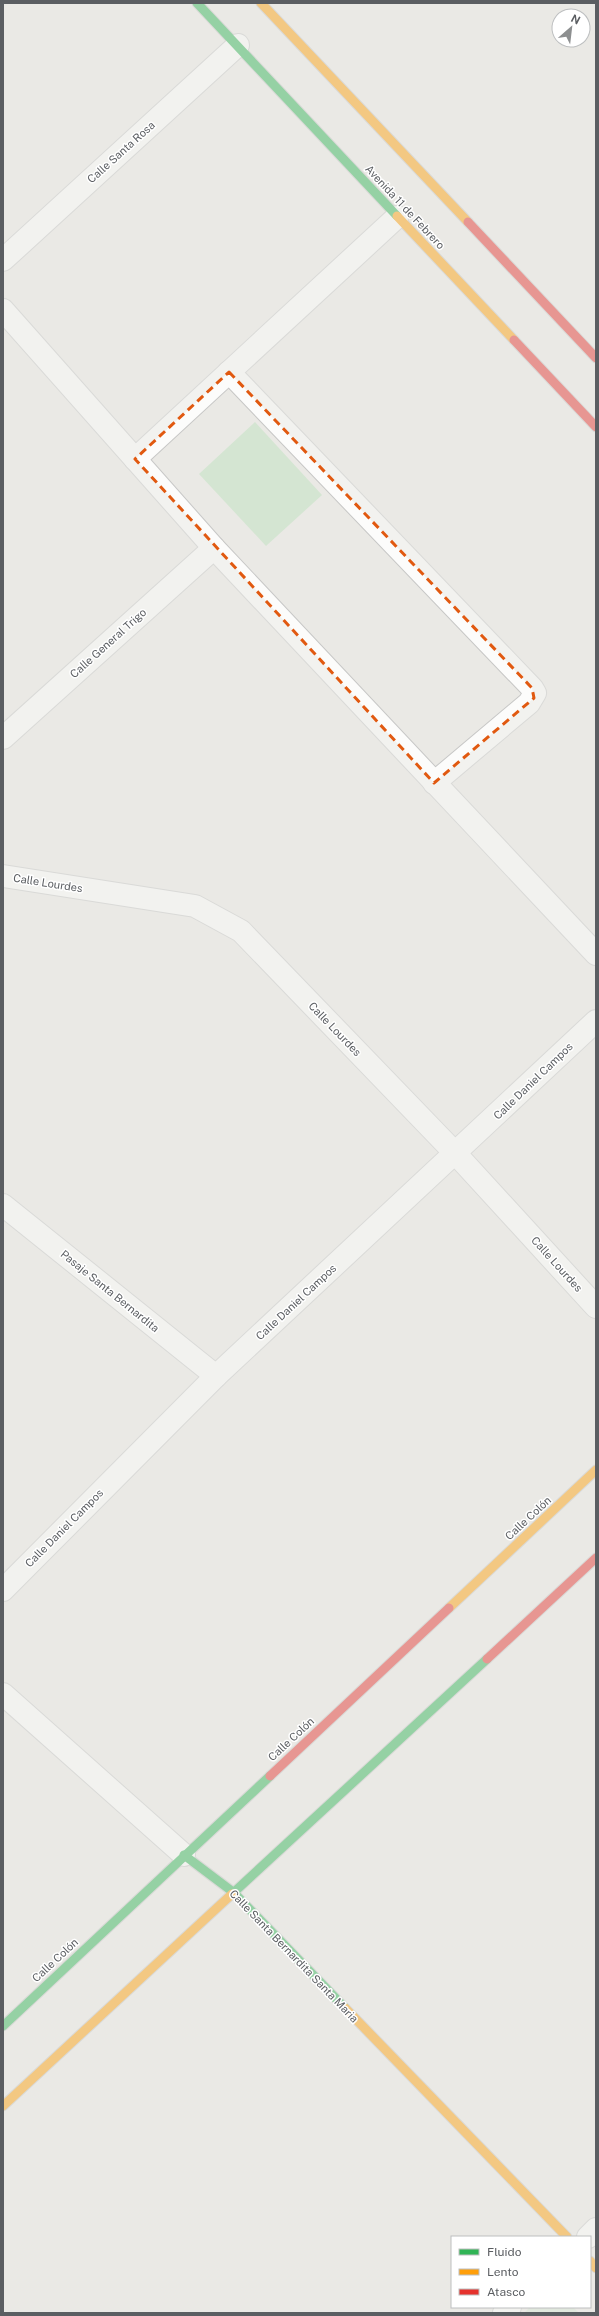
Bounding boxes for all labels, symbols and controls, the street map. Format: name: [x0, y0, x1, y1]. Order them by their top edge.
north arrow: [551, 8, 591, 48]
text: N: [569, 12, 582, 26]
street label: Calle Santa Rosa: [85, 119, 157, 185]
street label: Avenida 11 de Febrero: [363, 163, 447, 251]
street label: Calle General Trigo: [68, 606, 148, 680]
street label: Calle Lourdes: [13, 872, 84, 894]
street label: Calle Lourdes: [306, 1000, 364, 1059]
street label: Calle Daniel Campos: [491, 1040, 575, 1122]
street label: Calle Lourdes: [529, 1234, 585, 1294]
street label: Pasaje Santa Bernardita: [58, 1248, 162, 1334]
street label: Calle Daniel Campos: [253, 1261, 339, 1342]
street label: Calle Daniel Campos: [23, 1486, 106, 1569]
street label: Calle Colón: [503, 1494, 553, 1542]
street label: Calle Colón: [266, 1715, 316, 1763]
street label: Calle Santa Bernardita Santa Maria: [227, 1887, 361, 2025]
street label: Calle Colón: [30, 1936, 80, 1984]
legend: [451, 2236, 591, 2308]
text: Fluido: [487, 2245, 522, 2259]
text: Lento: [487, 2265, 519, 2279]
text: Atasco: [487, 2285, 526, 2299]

